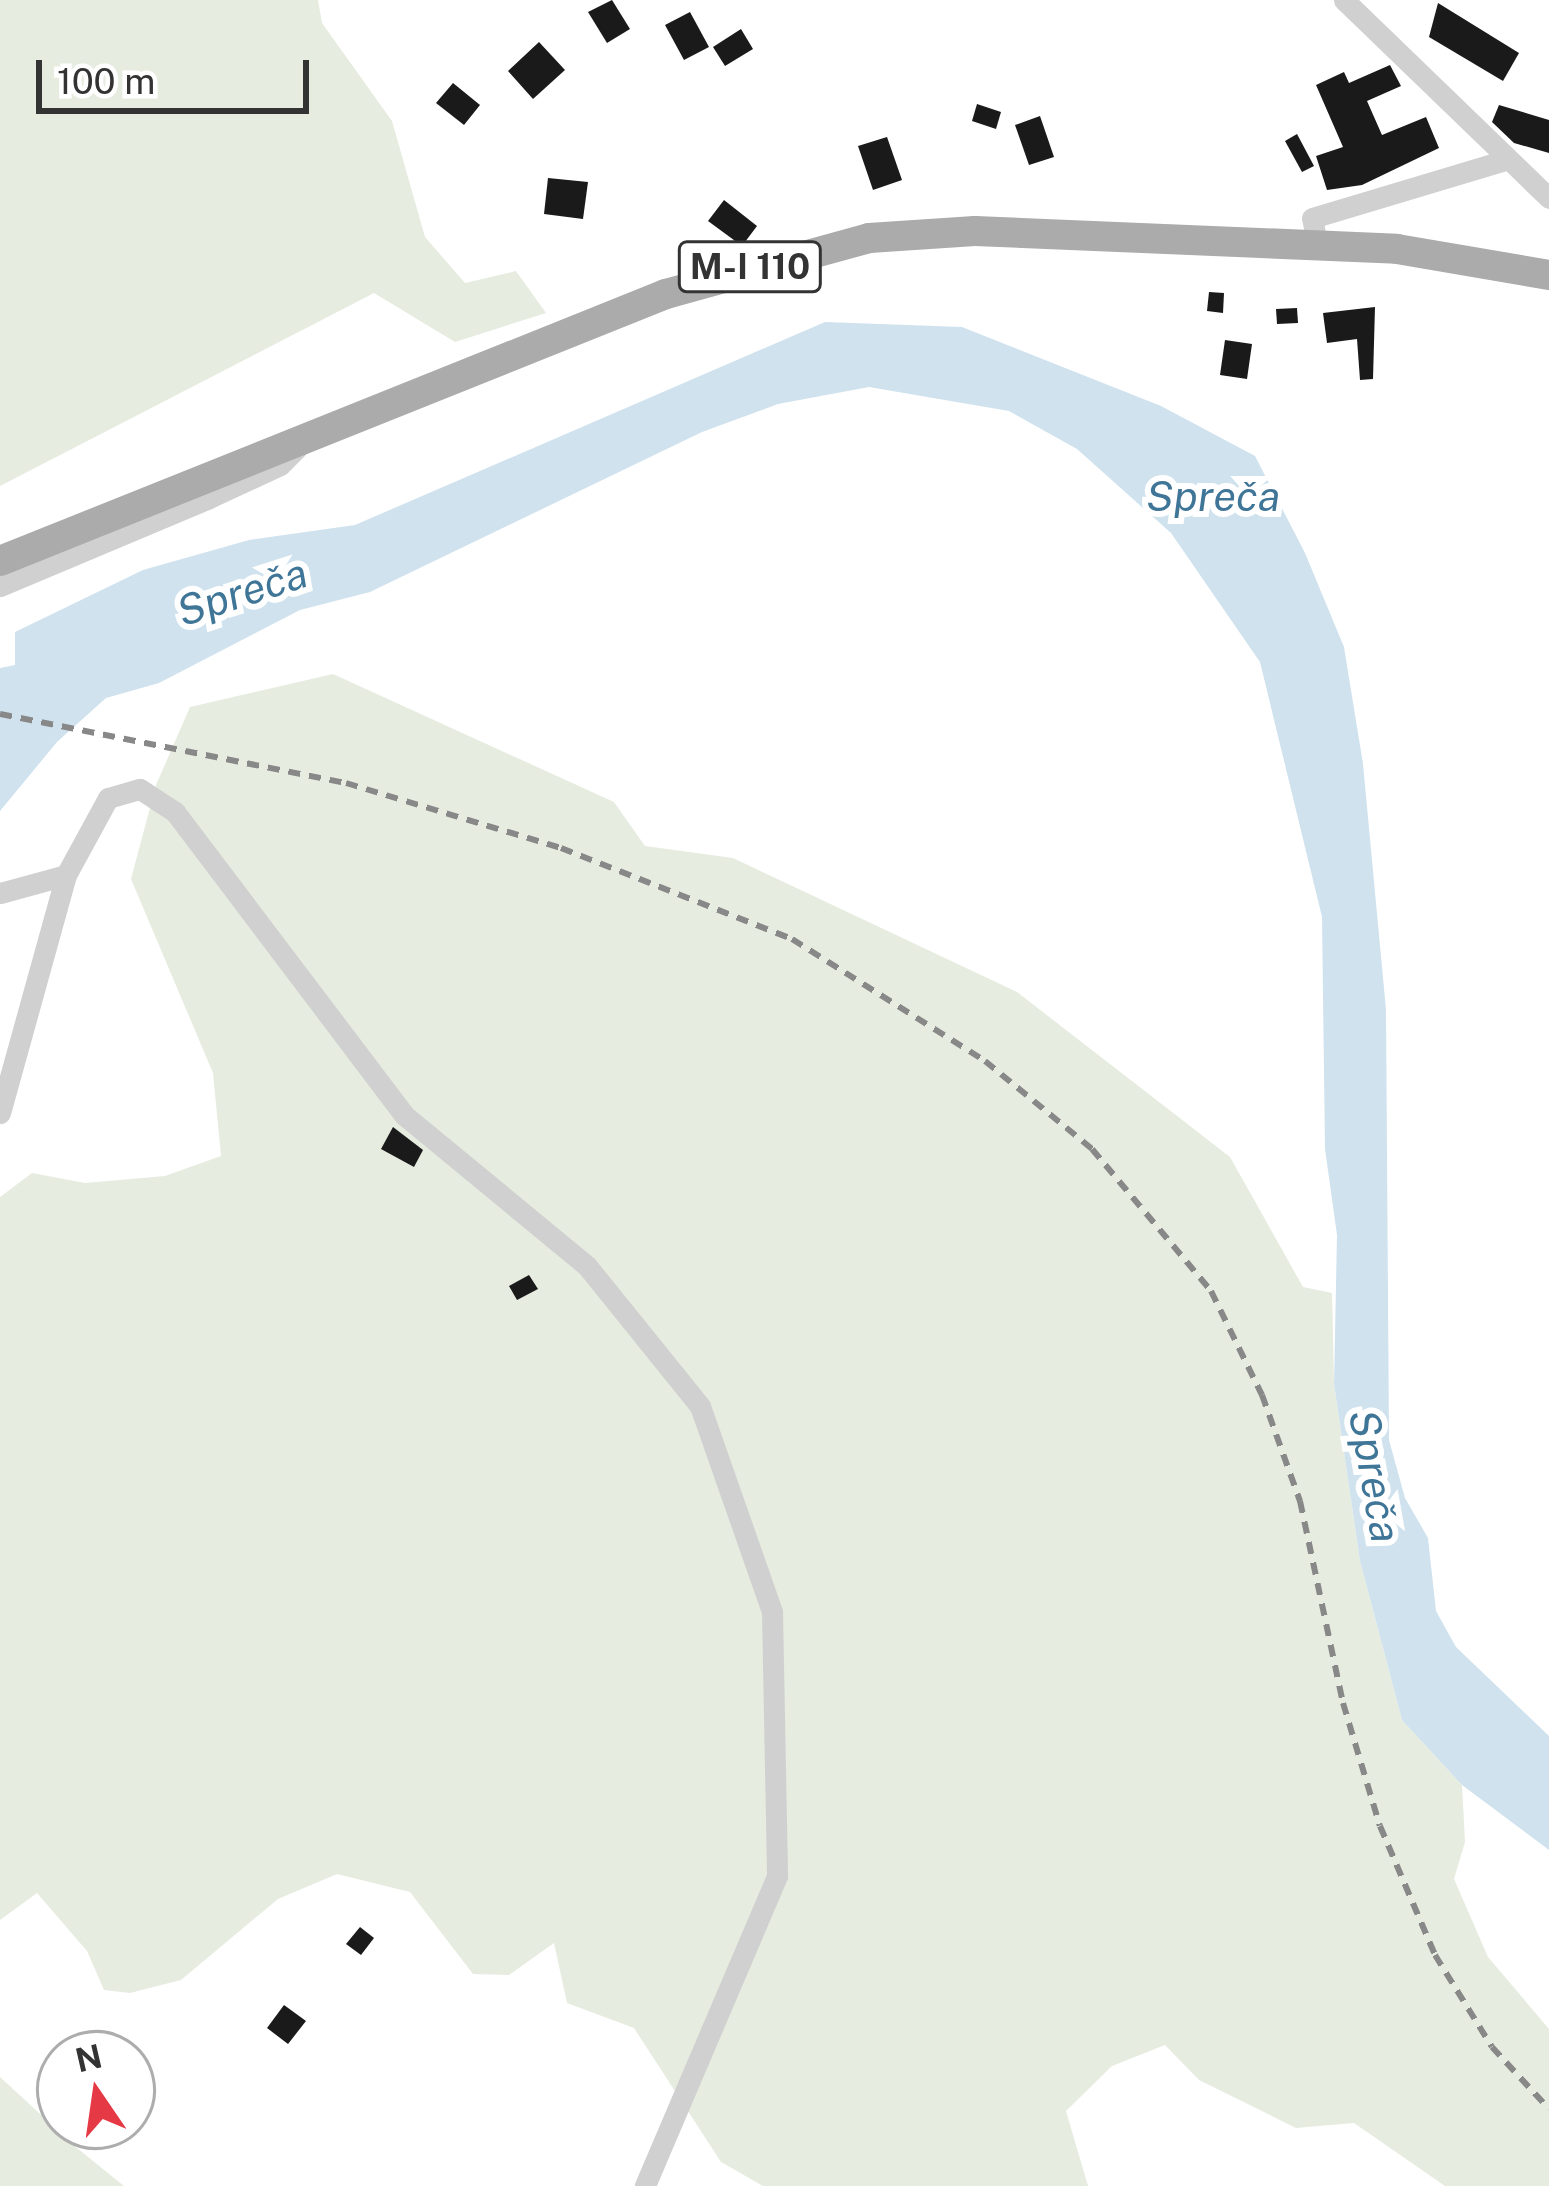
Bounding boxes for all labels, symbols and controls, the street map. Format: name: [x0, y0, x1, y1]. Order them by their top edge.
scale bar: [42, 36, 315, 110]
text: 100 m: [57, 60, 155, 102]
road number: M-I 110: [675, 237, 825, 297]
water label: Spreča: [1146, 471, 1280, 521]
water label: Spreča: [170, 547, 314, 637]
water label: Spreča: [1339, 1406, 1411, 1546]
north arrow: [36, 2030, 156, 2150]
text: N: [72, 2036, 105, 2079]

